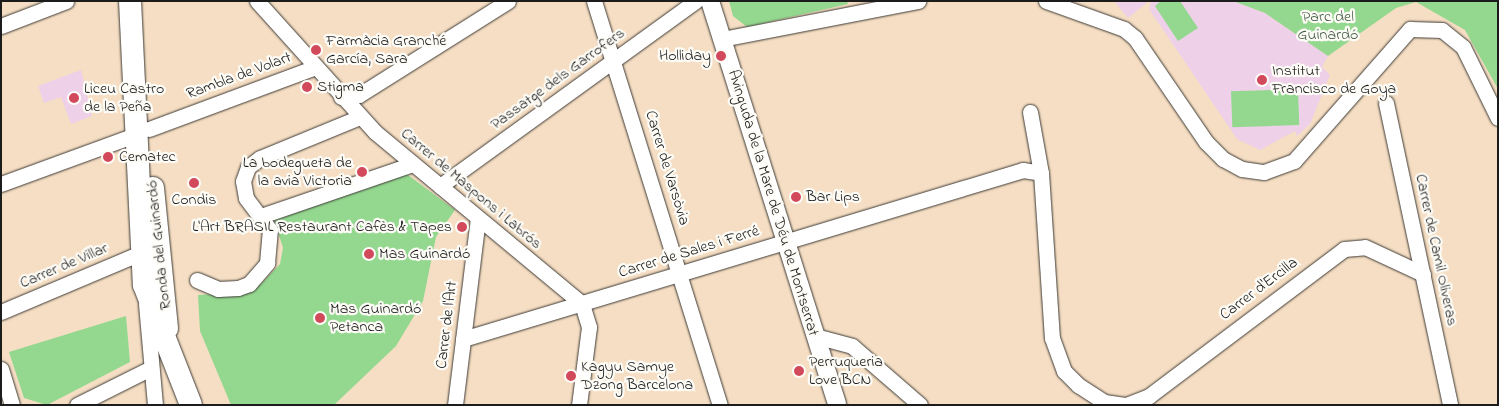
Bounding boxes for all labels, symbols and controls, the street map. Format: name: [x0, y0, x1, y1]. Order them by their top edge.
park label: Parc del Guinardó: [1298, 7, 1358, 45]
street label: Passatge dels Garrofers: [487, 24, 629, 134]
place label: Farmàcia Granché García, Sara: [326, 31, 446, 69]
marker: Farmàcia Granché García, Sara: [310, 44, 322, 56]
place label: Holliday: [659, 46, 711, 66]
street label: Rambla de Volart: [184, 48, 294, 104]
marker: Holliday: [715, 50, 727, 62]
place label: Institut Francisco de Goya: [1272, 61, 1396, 99]
street label: Avinguda de la Mare de Déu de Montserrat: [723, 67, 823, 339]
marker: Institut Francisco de Goya: [1256, 74, 1268, 86]
place label: Stigma: [317, 77, 364, 97]
place label: Liceu Castro de la Peña: [84, 79, 164, 117]
marker: Stigma: [301, 81, 313, 93]
marker: Liceu Castro de la Peña: [68, 92, 80, 104]
street label: Carrer de Varsòvia: [640, 108, 694, 228]
street label: Carrer de Maspons i Labrós: [396, 124, 546, 254]
place label: Cematec: [119, 147, 176, 167]
marker: Cematec: [101, 150, 115, 164]
place label: La bodegueta de la avia Victoria: [243, 153, 352, 191]
marker: La bodegueta de la avia Victoria: [356, 166, 368, 178]
street label: Carrer de Camil Oliveras: [1411, 172, 1461, 328]
marker: Condis: [188, 177, 200, 189]
street label: Ronda del Guinardó: [143, 179, 175, 311]
place label: Bar Lips: [806, 187, 860, 207]
place label: Condis: [171, 190, 217, 210]
marker: Bar Lips: [790, 191, 802, 203]
place label: L'Art BRASIL Restaurant Cafès & Tapes: [192, 217, 452, 237]
marker: L'Art BRASIL Restaurant Cafès & Tapes: [456, 221, 468, 233]
street label: Carrer de Sales i Ferré: [616, 221, 762, 283]
street label: Carrer de Villar: [17, 239, 111, 293]
place label: Mas Guinardó: [379, 244, 470, 264]
marker: Mas Guinardó: [363, 248, 375, 260]
street label: Carrer d'Ercilla: [1216, 253, 1302, 325]
street label: Carrer de l'Art: [432, 280, 462, 370]
place label: Mas Guinardó Petanca: [330, 299, 421, 337]
marker: Mas Guinardó Petanca: [314, 312, 326, 324]
place label: Perruqueria Love BCN: [809, 352, 883, 390]
place label: Kagyu Samye Dzong Barcelona: [581, 357, 693, 395]
marker: Perruqueria Love BCN: [793, 365, 805, 377]
marker: Kagyu Samye Dzong Barcelona: [565, 370, 577, 382]

